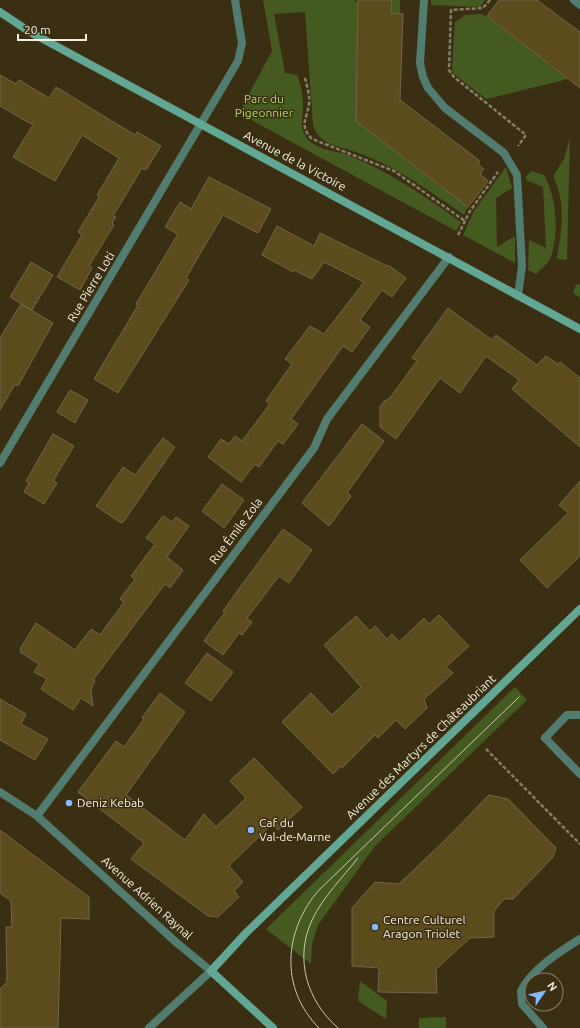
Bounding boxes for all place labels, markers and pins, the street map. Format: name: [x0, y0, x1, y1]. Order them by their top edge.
place label: Deniz Kebab: [77, 796, 144, 809]
marker: Deniz Kebab: [64, 798, 74, 808]
place label: Caf du Val-de-Marne: [259, 816, 331, 843]
marker: Caf du Val-de-Marne: [246, 825, 256, 835]
place label: Centre Culturel Aragon Triolet: [383, 913, 466, 940]
marker: Centre Culturel Aragon Triolet: [370, 922, 380, 932]

